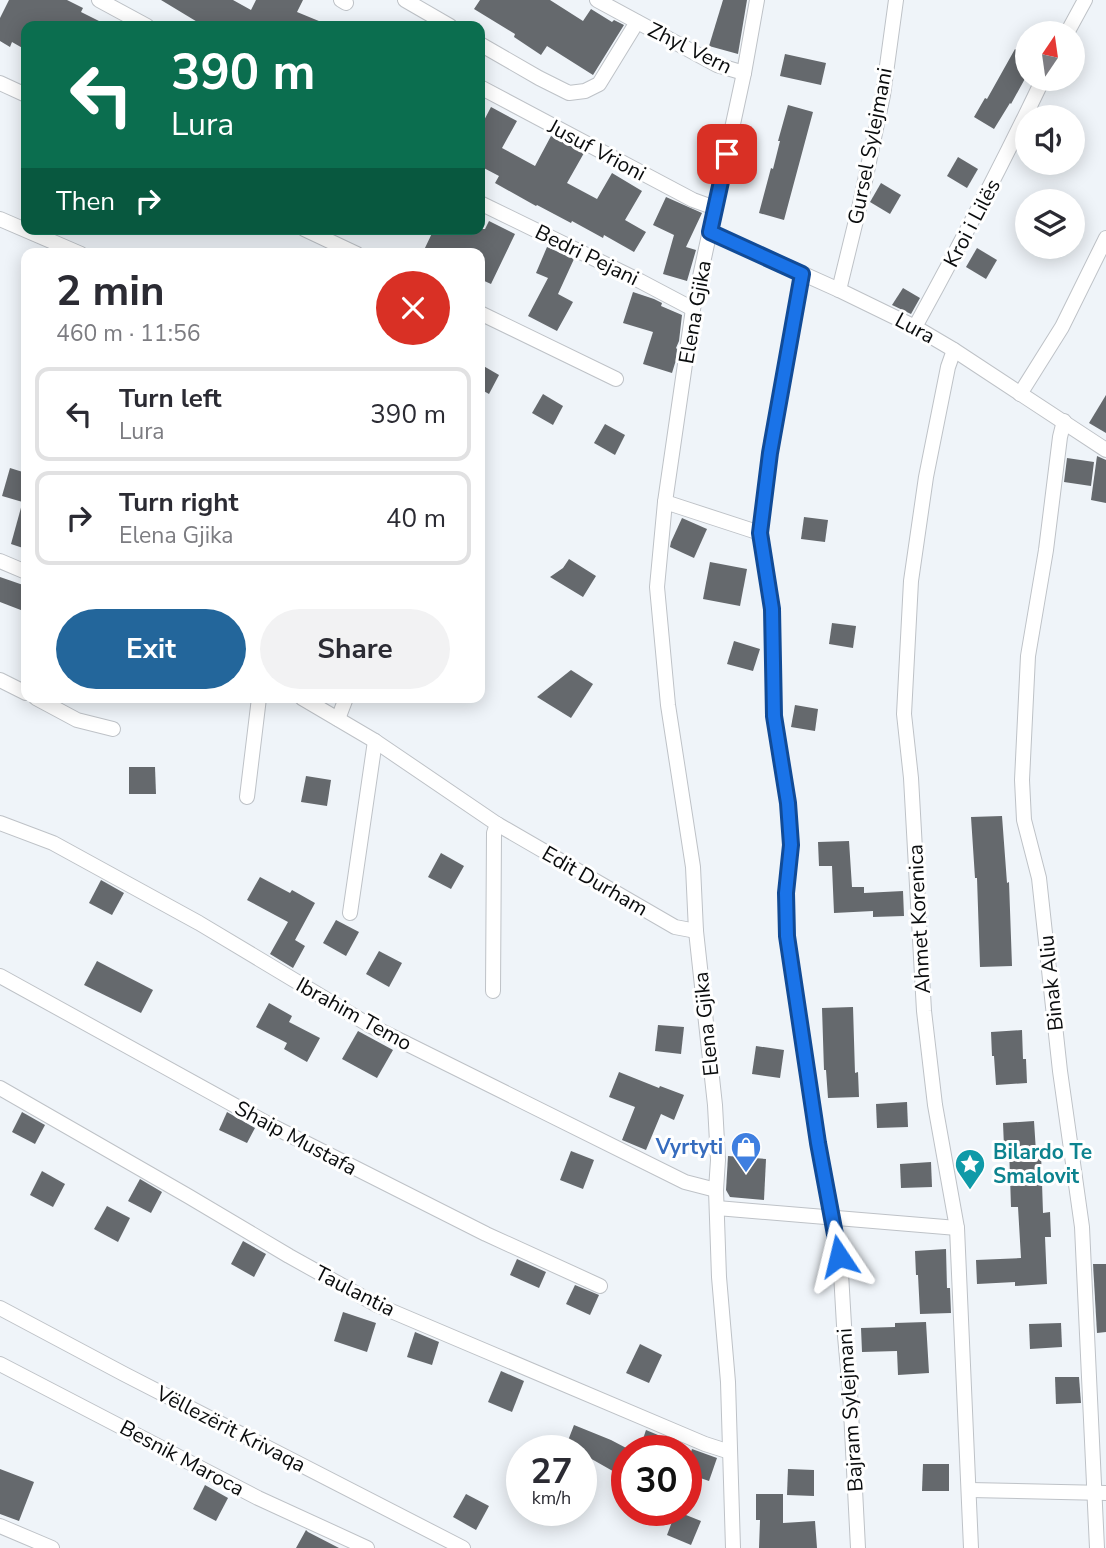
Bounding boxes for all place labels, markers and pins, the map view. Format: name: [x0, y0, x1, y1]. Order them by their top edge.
pin: [697, 124, 757, 184]
shop icon: Vyrtyti: [729, 1130, 763, 1174]
place label: Vyrtyti: [655, 1133, 723, 1161]
place label: Bilardo Te Smalovit: [993, 1138, 1092, 1190]
place icon: Bilardo Te Smalovit: [953, 1147, 987, 1191]

